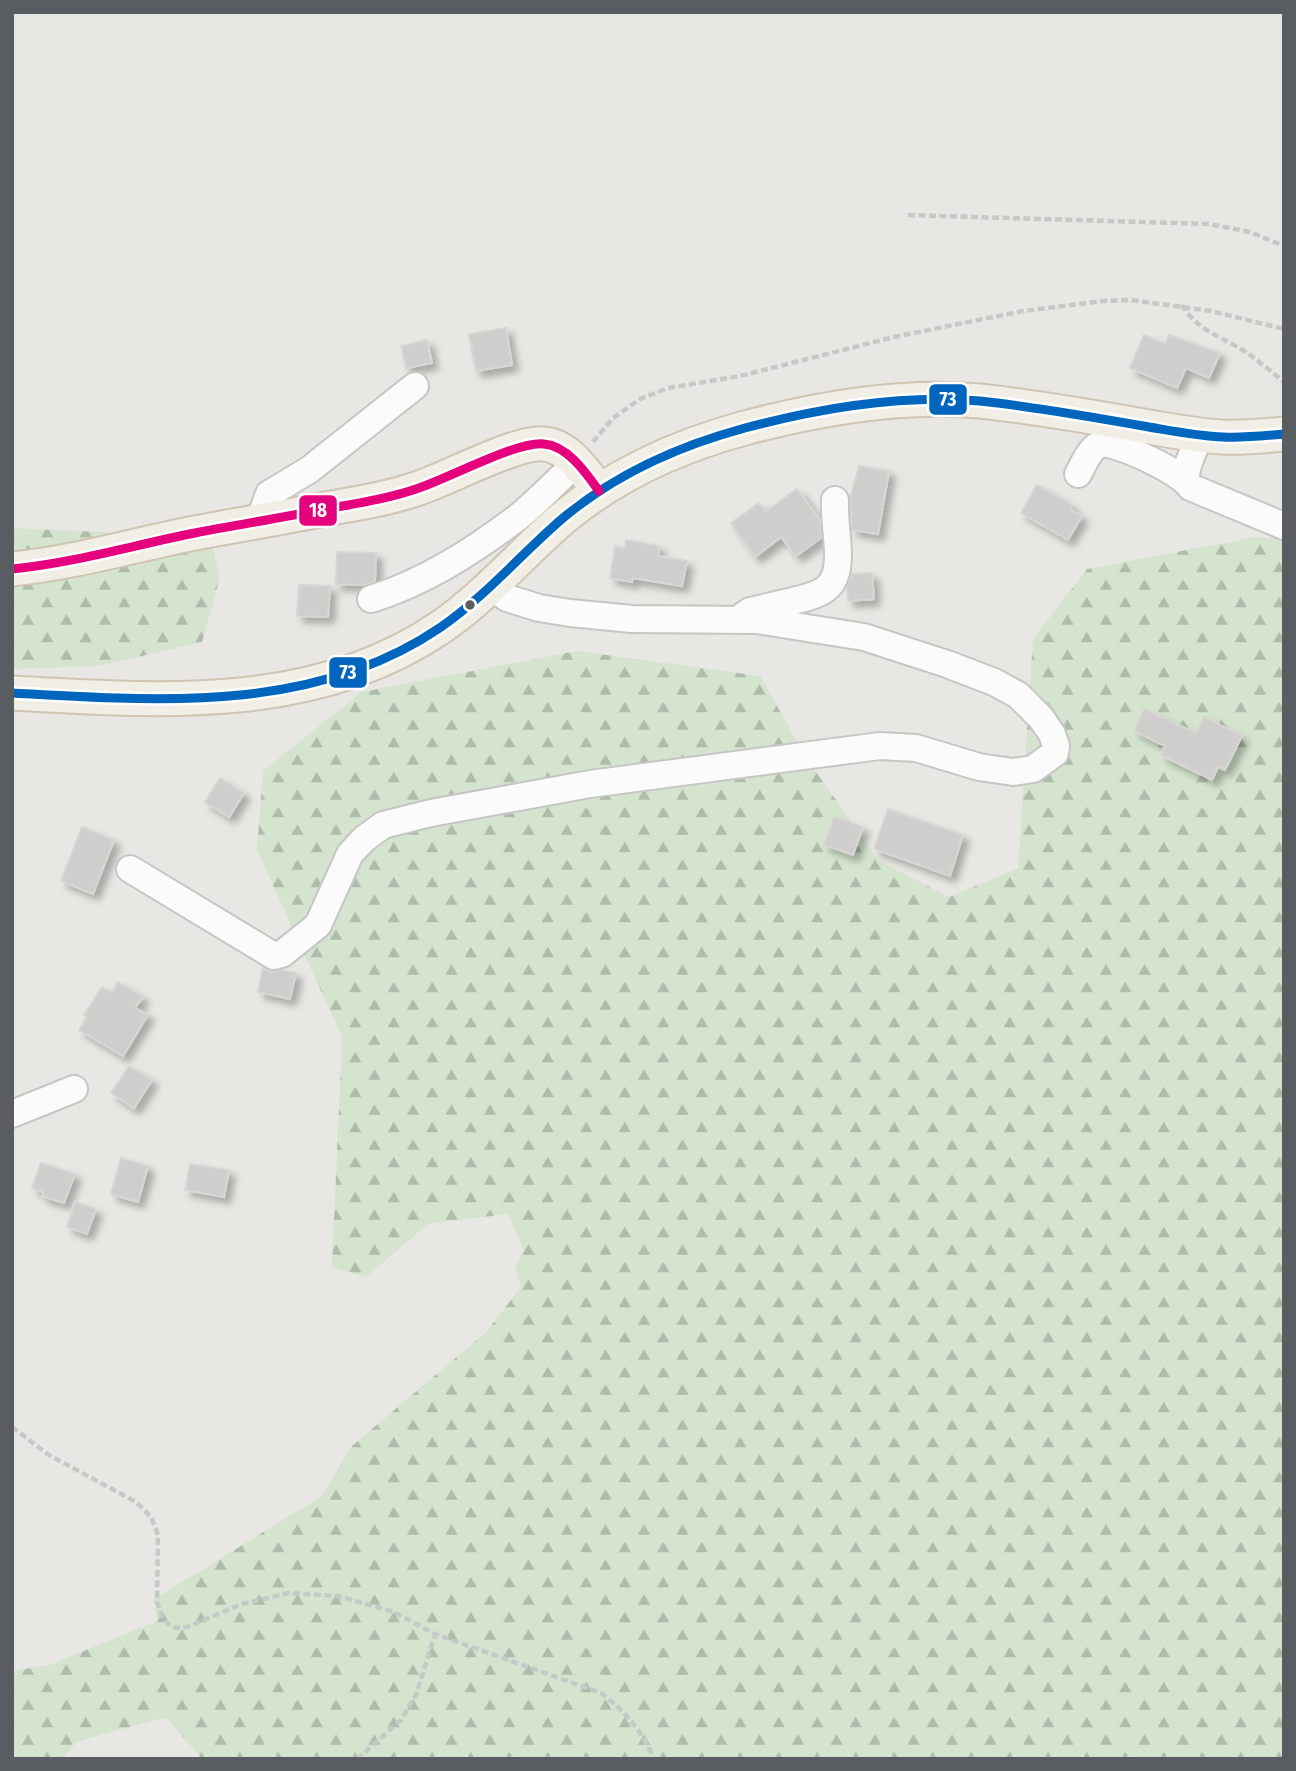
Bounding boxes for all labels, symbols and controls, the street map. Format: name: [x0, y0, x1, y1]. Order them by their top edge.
line badge: 73: [928, 383, 968, 416]
text: 73: [939, 388, 957, 411]
line badge: 18: [298, 494, 338, 527]
text: 18: [309, 499, 327, 522]
unlabelled marker: [463, 598, 477, 612]
line badge: 73: [328, 656, 368, 689]
text: 73: [339, 661, 357, 684]

